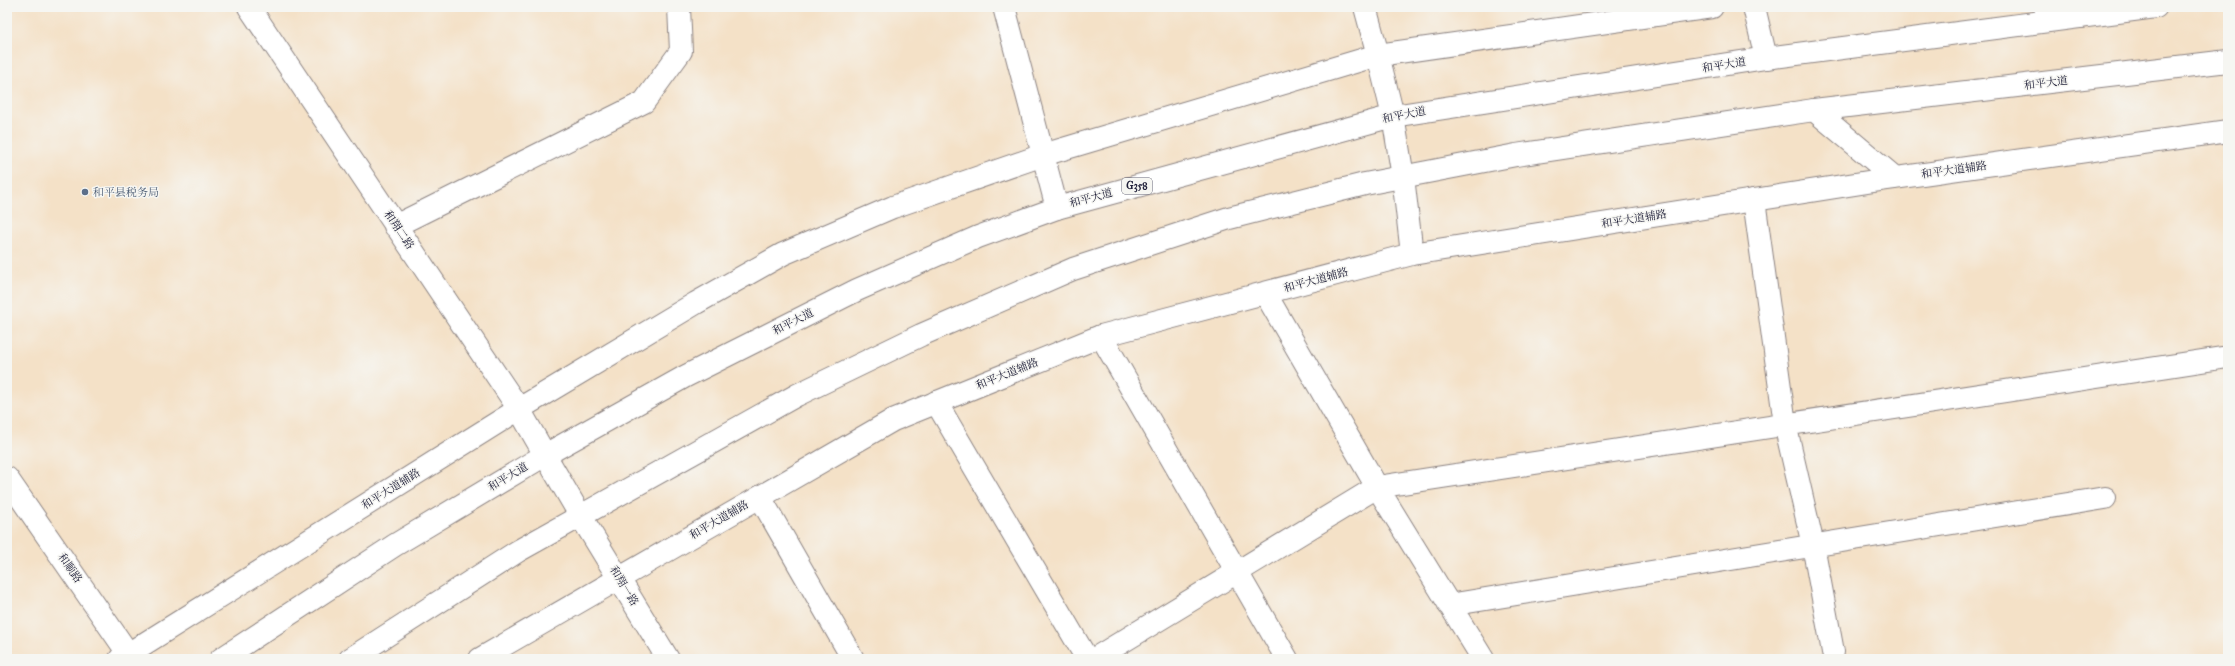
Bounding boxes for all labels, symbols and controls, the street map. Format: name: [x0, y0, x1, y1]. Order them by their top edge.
street label: 和平大道: [1701, 55, 1747, 75]
street label: 和平大道: [2023, 74, 2069, 92]
street label: 和平大道: [1381, 104, 1427, 126]
street label: 和平大道辅路: [1920, 159, 1988, 181]
road number: G358: [1122, 178, 1152, 194]
place label: 和平县税务局: [93, 186, 159, 199]
street label: 和平大道: [1068, 186, 1114, 210]
marker: 和平县税务局: [80, 187, 90, 197]
street label: 和平大道辅路: [1600, 207, 1668, 231]
street label: 和翔二路: [381, 208, 417, 252]
street label: 和平大道辅路: [1282, 265, 1350, 295]
street label: 和平大道: [770, 306, 816, 338]
street label: 和平大道辅路: [974, 356, 1040, 392]
street label: 和平大道: [486, 460, 530, 494]
street label: 和平大道辅路: [360, 466, 422, 512]
street label: 和平大道辅路: [687, 498, 751, 542]
street label: 和顺路: [55, 551, 85, 585]
street label: 和翔一路: [607, 564, 641, 608]

